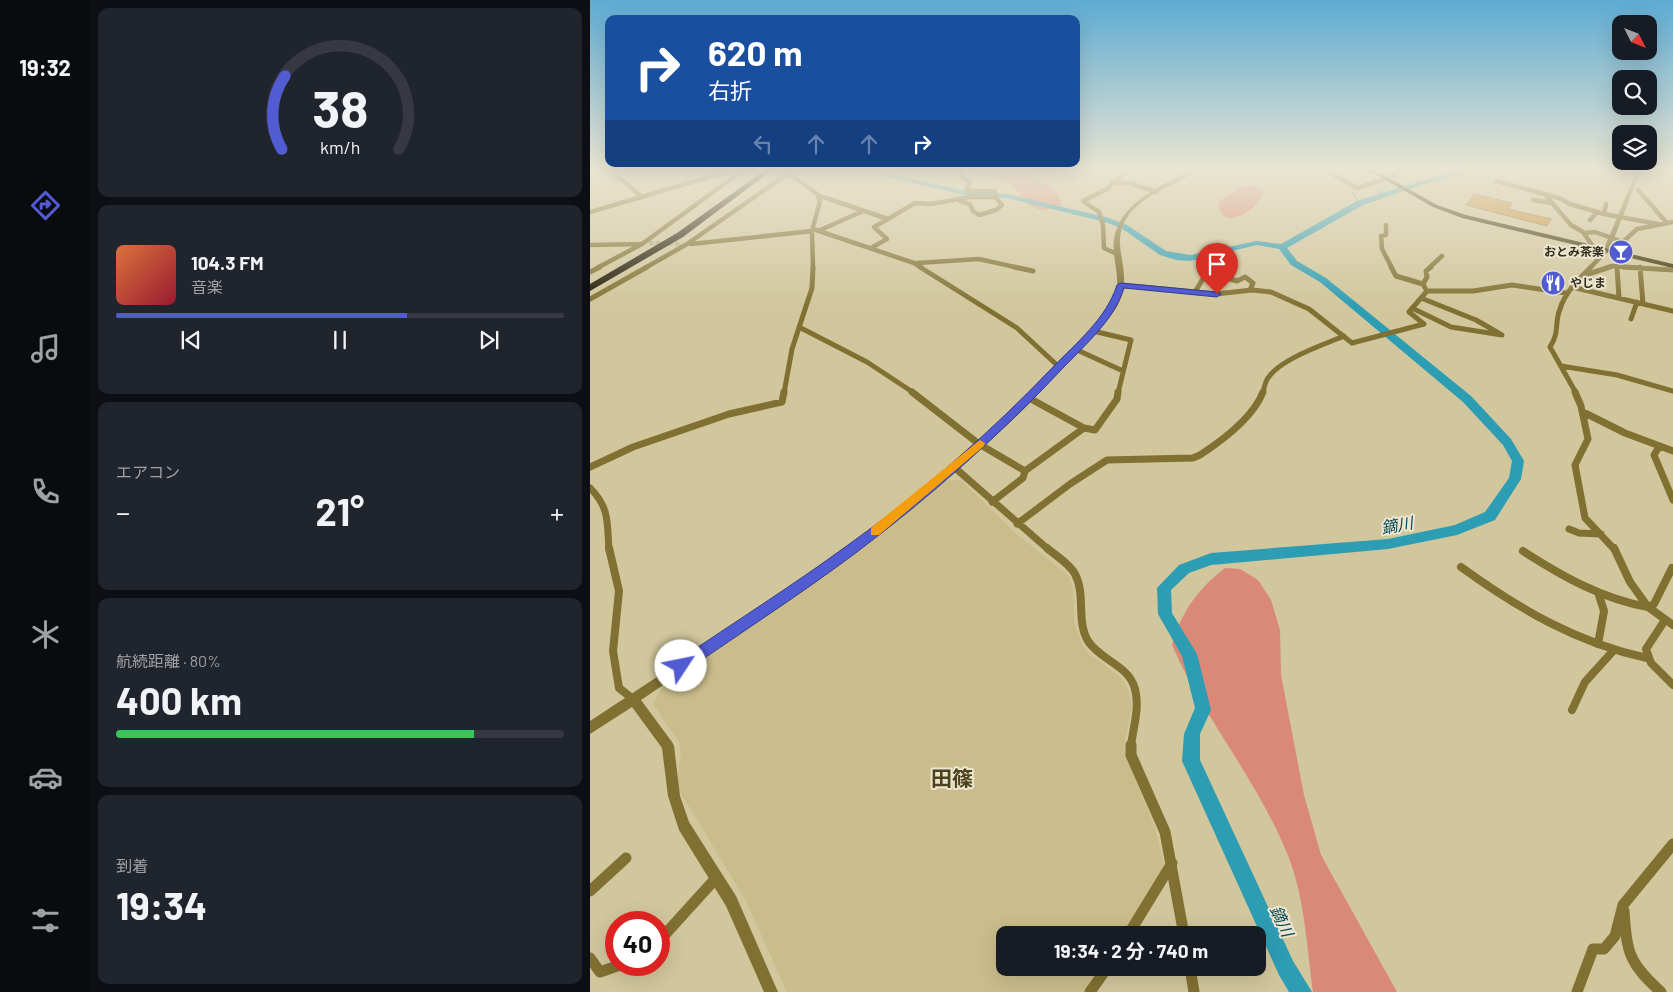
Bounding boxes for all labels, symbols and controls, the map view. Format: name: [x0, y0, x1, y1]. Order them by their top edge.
north arrow: [1612, 15, 1658, 60]
map controls: [1612, 15, 1657, 170]
text: 620 m: [708, 31, 803, 73]
icon: right: [625, 35, 690, 100]
text: 19:32: [19, 54, 71, 80]
button: search: [1612, 70, 1657, 115]
text: 38: [312, 76, 368, 138]
text: 右折: [708, 77, 752, 103]
button: layers: [1612, 125, 1657, 170]
icon: left: [749, 130, 777, 158]
icon: ahead: [802, 130, 830, 158]
icon: ahead: [855, 130, 883, 158]
icon: right: [908, 130, 936, 158]
text: km/h: [320, 136, 360, 158]
icon: directions: [28, 188, 63, 223]
bar icon: おとみ茶楽: [1608, 239, 1634, 265]
pin: [1196, 243, 1238, 294]
place label: おとみ茶楽: [1544, 244, 1604, 258]
icon: arrive: [1203, 250, 1231, 278]
text: 104.3 FM: [191, 251, 263, 274]
restaurant icon: やじま: [1540, 270, 1566, 296]
place label: やじま: [1570, 275, 1606, 289]
text: 音楽: [191, 277, 223, 296]
icon: previous: [177, 326, 205, 354]
icon: pause: [326, 326, 354, 354]
icon: next: [475, 326, 503, 354]
icon: music: [28, 331, 63, 366]
text: エアコン: [116, 462, 180, 481]
icon: phone: [28, 474, 63, 509]
text: 21°: [316, 488, 364, 534]
text: −: [116, 495, 130, 529]
text: +: [550, 495, 564, 529]
water label: 鏑川: [1379, 512, 1416, 537]
icon: climate: [28, 617, 63, 652]
position arrow: [654, 639, 706, 691]
text: 航続距離 · 80%: [116, 651, 221, 670]
text: 400 km: [116, 677, 242, 723]
icon: car: [28, 760, 63, 795]
district label: 田篠: [931, 765, 973, 790]
text: 到着: [116, 856, 148, 875]
text: 19:34: [116, 882, 207, 928]
water label: 鏑川: [1267, 902, 1299, 941]
icon: filters: [28, 903, 63, 938]
speed limit sign: 40: [605, 911, 670, 976]
text: 19:34 · 2 分 · 740 m: [1054, 939, 1208, 962]

